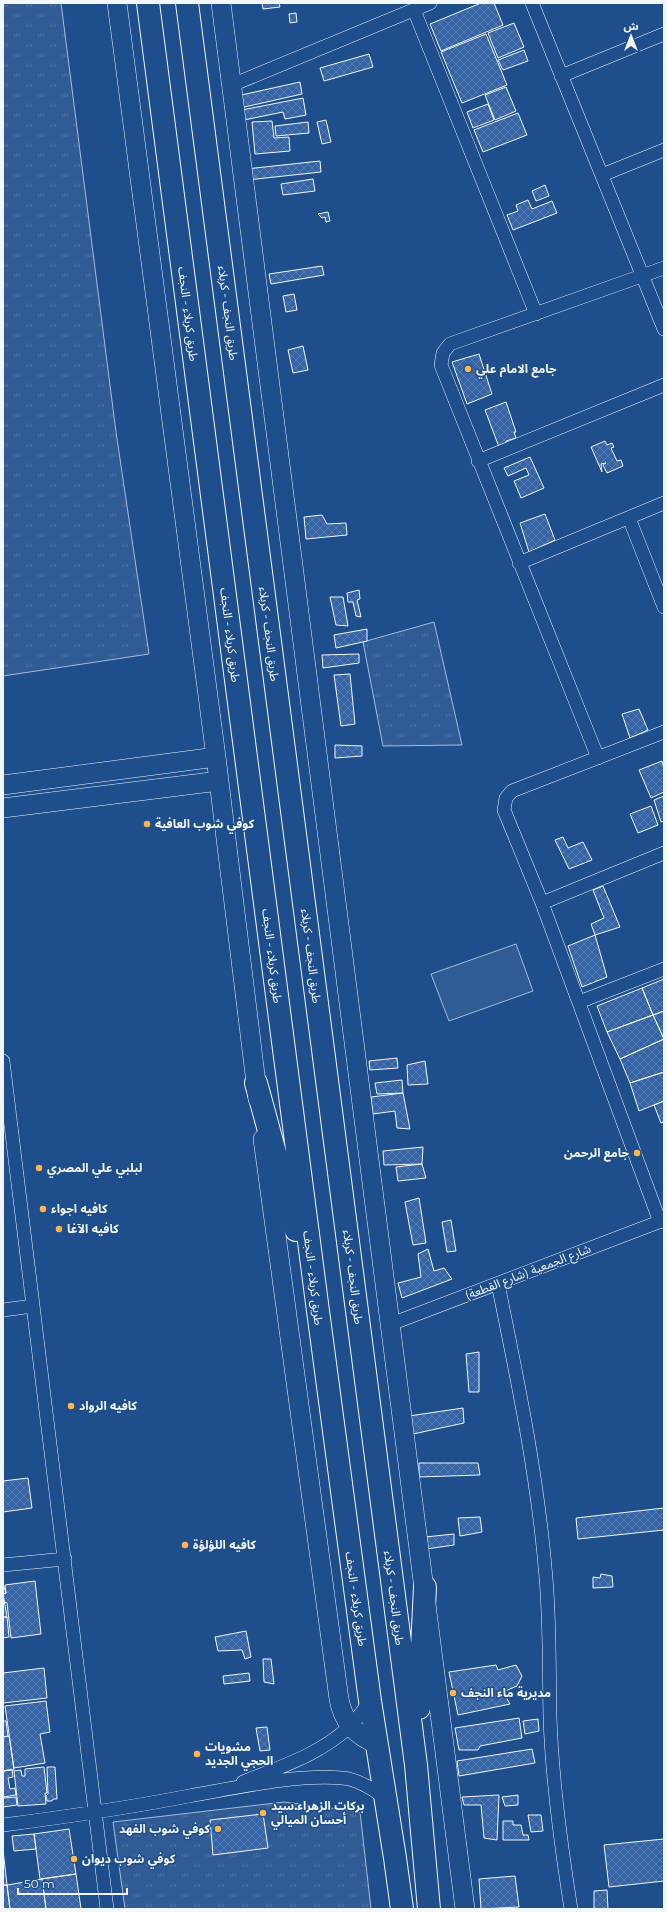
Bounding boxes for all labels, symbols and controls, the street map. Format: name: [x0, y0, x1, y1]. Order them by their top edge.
north arrow: [611, 16, 651, 56]
text: ش: [623, 19, 639, 33]
street label: طريق النجف - کربلاء: [214, 265, 242, 361]
street label: طريق کربلاء - النجف: [174, 266, 202, 362]
place label: جامع الامام علي: [476, 361, 557, 379]
marker: جامع الامام علي: [463, 364, 473, 374]
street label: طريق النجف - کربلاء: [255, 586, 283, 682]
street label: طريق کربلاء - النجف: [216, 587, 244, 683]
place label: كوفي شوب العافية: [155, 816, 255, 834]
marker: كوفي شوب العافية: [142, 819, 152, 829]
street label: طريق کربلاء - النجف: [258, 908, 286, 1004]
street label: طريق النجف - کربلاء: [297, 908, 325, 1004]
place label: جامع الرحمن: [564, 1145, 629, 1162]
marker: جامع الرحمن: [632, 1148, 642, 1158]
place label: لبلبي علي المصري: [47, 1160, 142, 1178]
marker: لبلبي علي المصري: [34, 1163, 44, 1173]
place label: كافيه اجواء: [51, 1201, 108, 1216]
marker: كافيه اجواء: [38, 1204, 48, 1214]
place label: كافيه الآغا: [67, 1221, 119, 1236]
marker: كافيه الآغا: [54, 1224, 64, 1234]
street label: طريق النجف - کربلاء: [339, 1229, 367, 1325]
street label: طريق کربلاء - النجف: [299, 1230, 327, 1326]
street label: شارع الجمعية (شارع القطعة): [463, 1241, 594, 1304]
place label: كافيه الرواد: [79, 1398, 138, 1413]
marker: كافيه الرواد: [66, 1401, 76, 1411]
place label: كافيه اللؤلؤة: [193, 1537, 257, 1552]
marker: كافيه اللؤلؤة: [180, 1540, 190, 1550]
street label: طريق النجف - کربلاء: [380, 1550, 408, 1646]
street label: طريق کربلاء - النجف: [341, 1551, 371, 1647]
place label: مديرية ماء النجف: [461, 1685, 551, 1700]
marker: مديرية ماء النجف: [448, 1688, 458, 1698]
place label: مشويات الحجي الجديد: [205, 1739, 273, 1771]
marker: مشويات الحجي الجديد: [192, 1749, 202, 1759]
place label: بركات الزهراء.سيد أحسان الميالي: [271, 1798, 365, 1830]
marker: بركات الزهراء.سيد أحسان الميالي: [258, 1808, 268, 1818]
place label: كوفي شوب الفهد: [119, 1821, 211, 1839]
marker: كوفي شوب الفهد: [213, 1824, 223, 1834]
place label: كوفي شوب ديوان: [82, 1851, 176, 1869]
marker: كوفي شوب ديوان: [69, 1854, 79, 1864]
scale bar: [18, 1870, 127, 1896]
text: 50 m: [24, 1876, 55, 1891]

